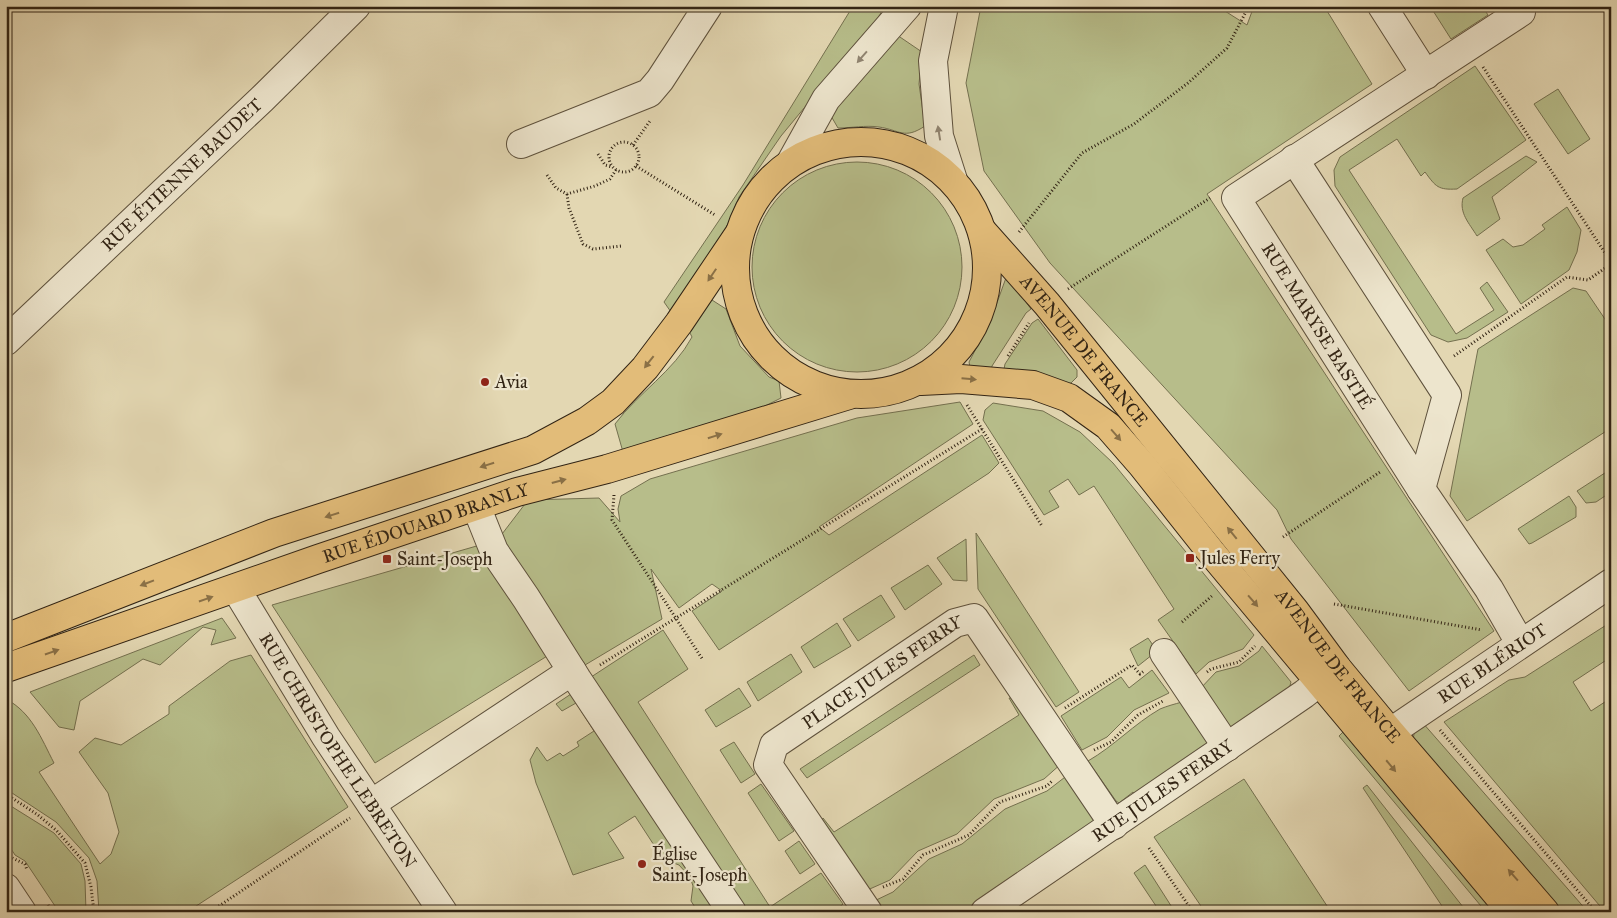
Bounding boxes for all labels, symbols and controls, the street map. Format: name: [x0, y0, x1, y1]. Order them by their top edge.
one-way arrow: [857, 51, 868, 64]
street label: RUE ÉTIENNE BAUDET: [97, 94, 267, 256]
one-way arrow: [935, 125, 943, 141]
street label: RUE MARYSE BASTIÉ: [1257, 238, 1379, 413]
one-way arrow: [707, 268, 717, 281]
street label: AVENUE DE FRANCE: [1015, 269, 1153, 431]
one-way arrow: [644, 355, 655, 368]
place label: Avia: [494, 371, 528, 393]
marker: Avia: [479, 376, 491, 388]
one-way arrow: [962, 376, 978, 384]
one-way arrow: [1111, 428, 1122, 441]
one-way arrow: [708, 431, 723, 439]
one-way arrow: [479, 461, 494, 469]
one-way arrow: [552, 477, 567, 485]
street label: RUE ÉDOUARD BRANLY: [320, 478, 532, 568]
one-way arrow: [324, 511, 339, 519]
one-way arrow: [1227, 527, 1238, 540]
place label: Jules Ferry: [1198, 547, 1281, 570]
place label: Saint-Joseph: [397, 548, 492, 571]
marker: Jules Ferry: [1184, 552, 1196, 564]
marker: Saint-Joseph: [381, 553, 393, 565]
one-way arrow: [140, 580, 154, 588]
street label: AVENUE DE FRANCE: [1270, 584, 1406, 748]
one-way arrow: [199, 595, 214, 603]
one-way arrow: [1247, 595, 1258, 607]
street label: PLACE JULES FERRY: [798, 611, 964, 734]
street label: RUE BLÉRIOT: [1433, 619, 1551, 708]
street label: RUE CHRISTOPHE LEBRETON: [254, 629, 421, 872]
one-way arrow: [45, 648, 60, 655]
street label: RUE JULES FERRY: [1088, 734, 1238, 847]
one-way arrow: [1385, 759, 1396, 772]
place label: Église Saint-Joseph: [652, 841, 747, 887]
marker: Église Saint-Joseph: [636, 858, 648, 870]
one-way arrow: [1508, 868, 1519, 881]

